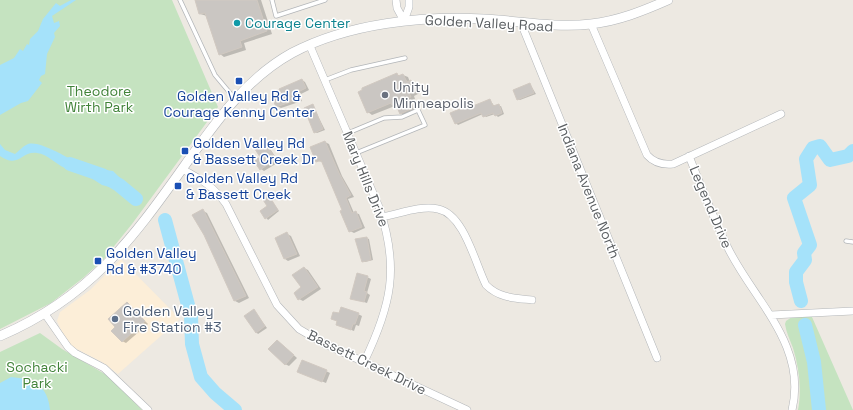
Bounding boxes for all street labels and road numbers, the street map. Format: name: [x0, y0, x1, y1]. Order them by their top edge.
street label: Golden Valley Road: [424, 11, 554, 35]
street label: Indiana Avenue North: [554, 121, 624, 261]
street label: Mary Hills Drive: [339, 129, 393, 229]
street label: Legend Drive: [686, 163, 736, 251]
street label: Bassett Creek Drive: [305, 325, 429, 399]

